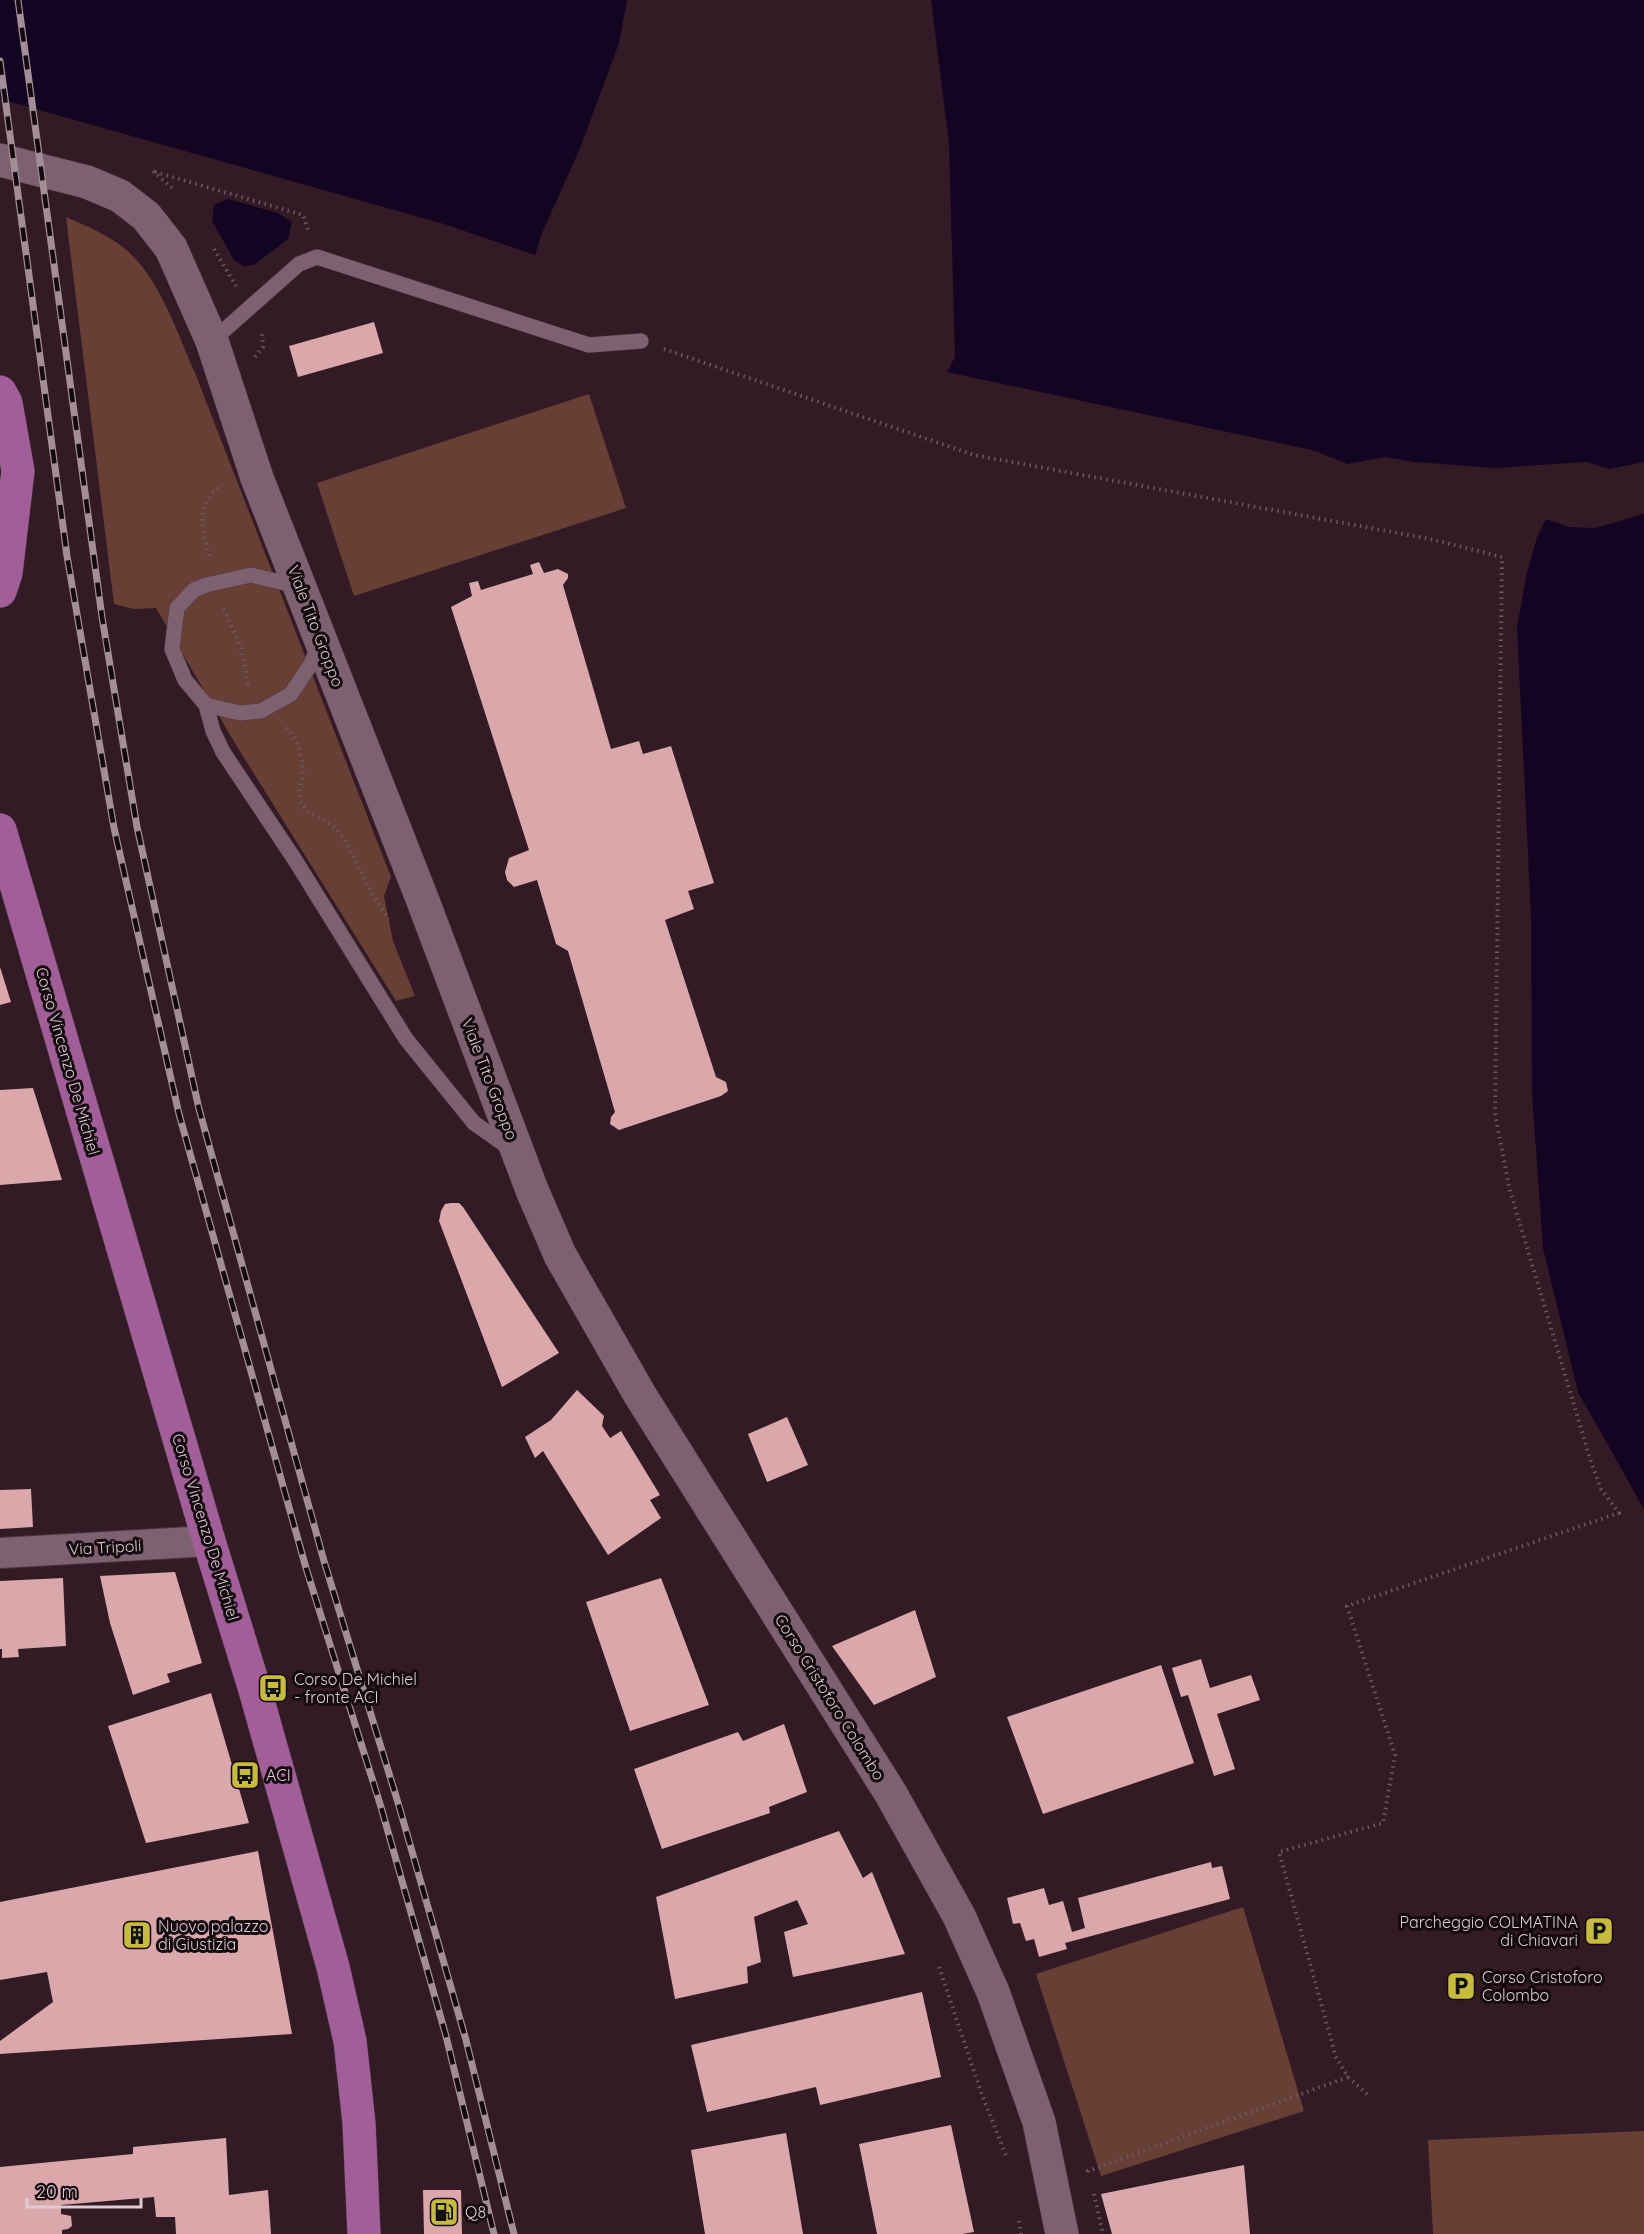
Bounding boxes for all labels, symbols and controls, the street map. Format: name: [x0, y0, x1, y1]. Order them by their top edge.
street label: Viale Tito Groppo: [284, 562, 348, 690]
street label: Corso Vincenzo De Michiel: [32, 965, 104, 1157]
street label: Viale Tito Groppo: [458, 1015, 522, 1143]
street label: Corso Vincenzo De Michiel: [168, 1431, 244, 1623]
street label: Via Tripoli: [68, 1535, 142, 1559]
street label: Corso Cristoforo Colombo: [771, 1610, 889, 1784]
place label: Corso De Michiel - fronte ACI: [294, 1669, 417, 1707]
bus stop icon: Corso De Michiel - fronte ACI: [257, 1672, 289, 1704]
bus stop icon: ACI: [229, 1759, 261, 1791]
place label: ACI: [266, 1765, 291, 1785]
place label: Parcheggio COLMATINA di Chiavari: [1400, 1912, 1578, 1950]
parking icon: Parcheggio COLMATINA di Chiavari: [1583, 1915, 1615, 1947]
place label: Nuovo palazzo di Giustizia: [158, 1916, 268, 1954]
building icon: Nuovo palazzo di Giustizia: [121, 1919, 153, 1951]
place label: Corso Cristoforo Colombo: [1482, 1967, 1603, 2005]
parking icon: Corso Cristoforo Colombo: [1445, 1970, 1477, 2002]
scale bar: [27, 2171, 141, 2209]
text: 20 m: [36, 2180, 78, 2203]
fuel station icon: Q8: [428, 2196, 460, 2228]
place label: Q8: [465, 2202, 486, 2222]

